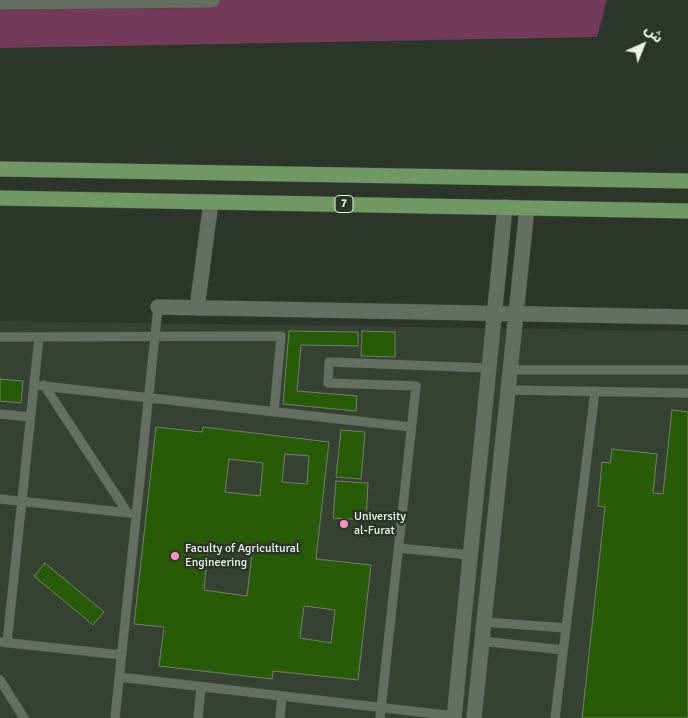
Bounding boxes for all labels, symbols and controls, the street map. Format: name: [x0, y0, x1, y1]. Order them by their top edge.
north arrow: [618, 20, 668, 70]
text: ش: [641, 21, 667, 47]
road number: 7: [335, 195, 353, 212]
place label: University al-Furat: [354, 510, 406, 538]
marker: University al-Furat: [338, 518, 350, 530]
place label: Faculty of Agricultural Engineering: [185, 542, 299, 570]
marker: Faculty of Agricultural Engineering: [169, 550, 181, 562]

